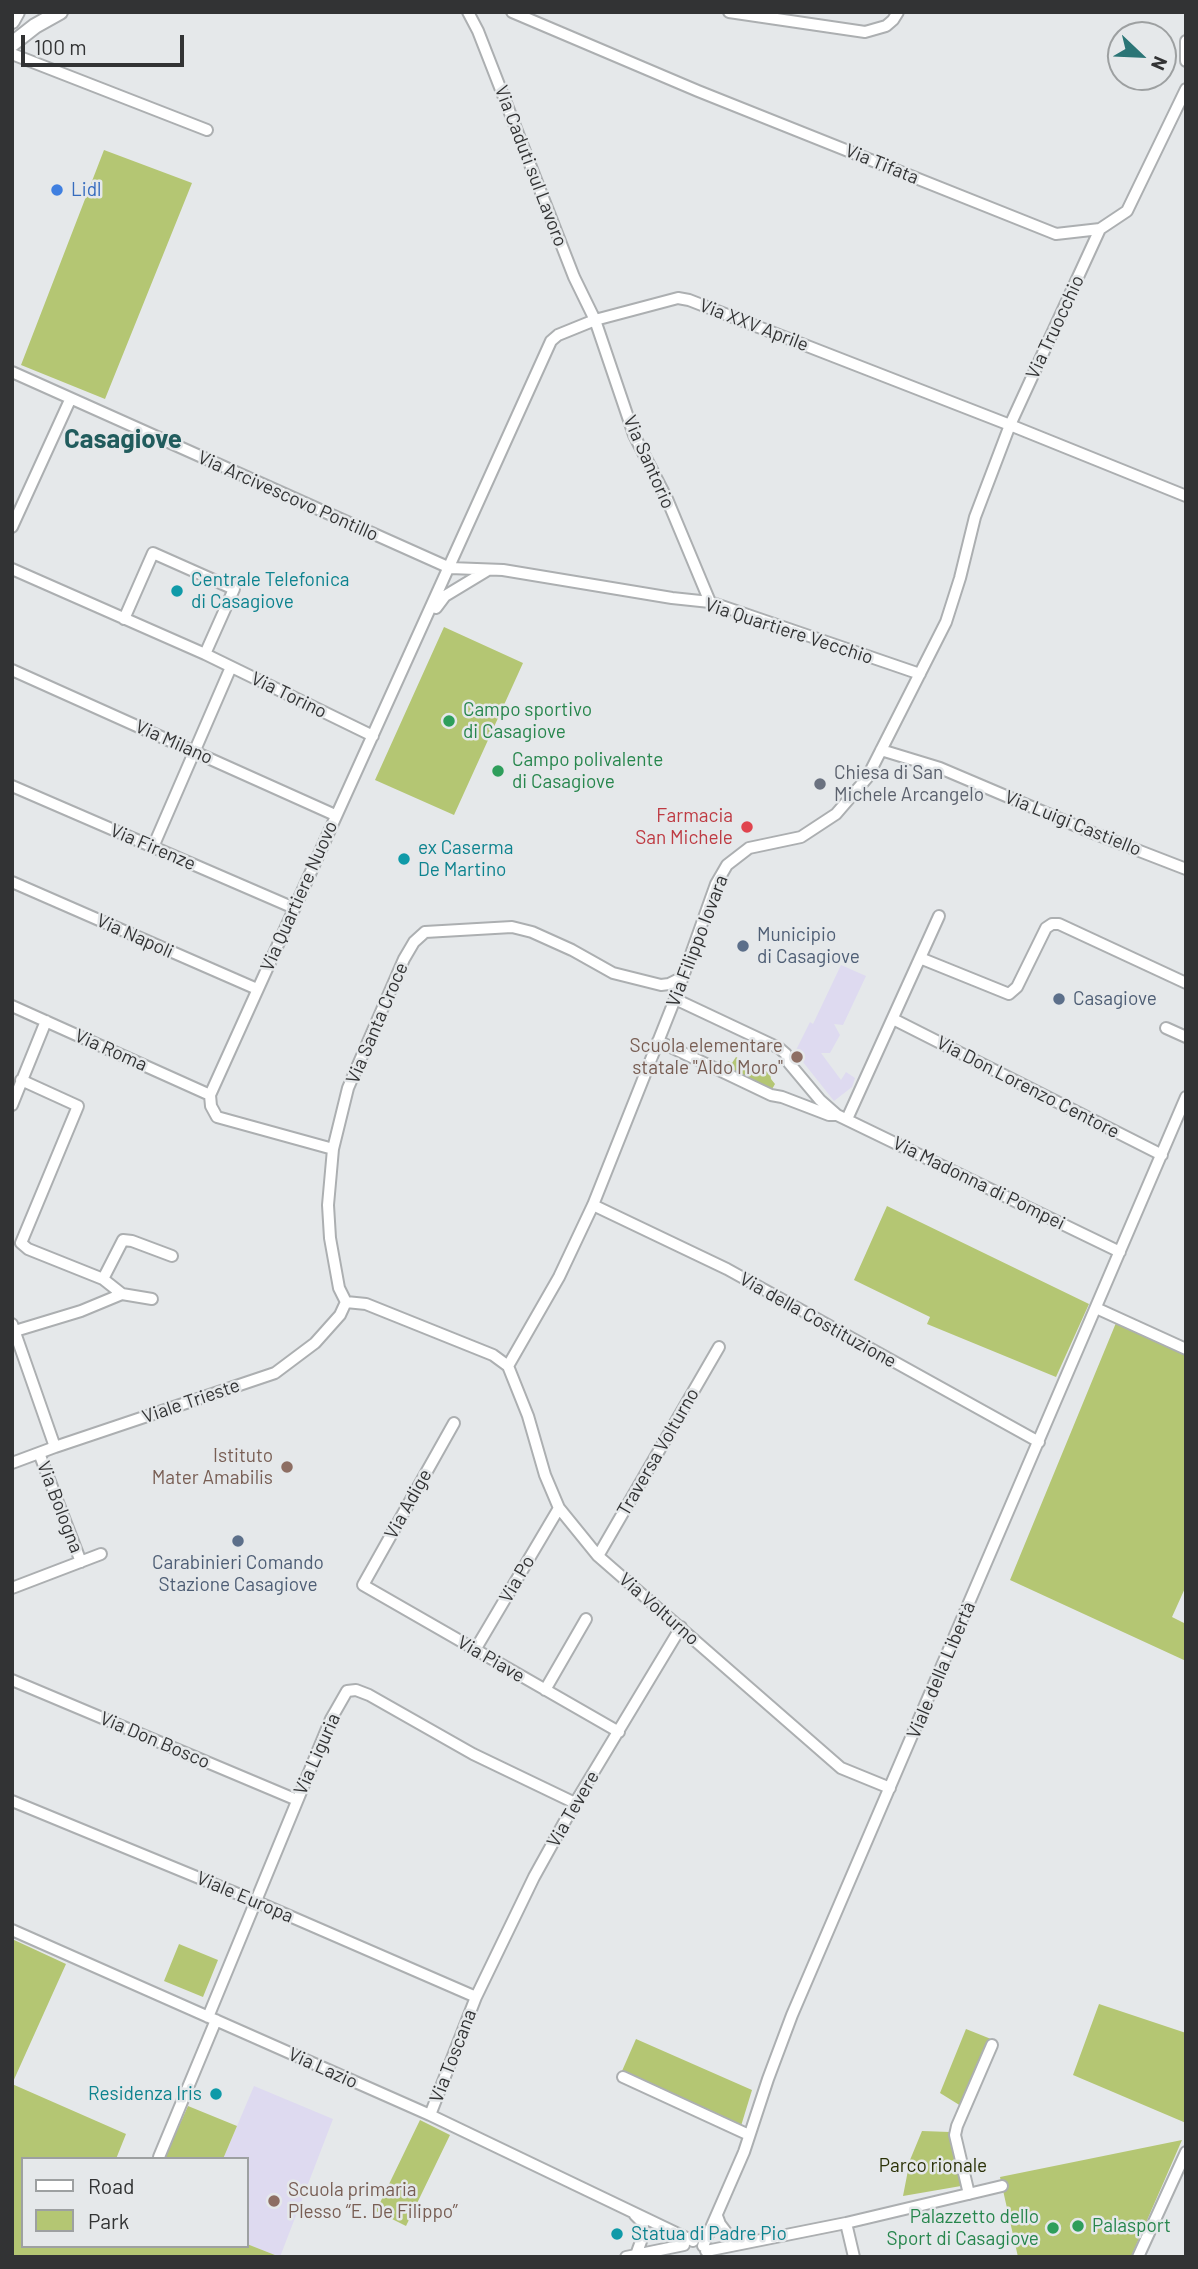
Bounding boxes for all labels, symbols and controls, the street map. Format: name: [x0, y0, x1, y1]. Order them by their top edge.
scale bar: [24, 21, 187, 65]
north arrow: [1107, 21, 1177, 91]
text: 100 m: [34, 34, 87, 59]
text: N: [1147, 53, 1173, 74]
street label: Via Caduti sul Lavoro: [490, 82, 572, 250]
street label: Via Tifata: [842, 139, 922, 189]
place label: Lidl: [71, 179, 101, 201]
marker: Lidl: [49, 182, 65, 198]
street label: Via Truocchio: [1021, 271, 1089, 383]
street label: Via XXV Aprile: [696, 294, 812, 356]
street label: Via Santorio: [618, 412, 680, 512]
district label: Casagiove: [64, 423, 182, 455]
street label: Via Arcivescovo Pontillo: [194, 446, 382, 546]
place label: Centrale Telefonica di Casagiove: [191, 569, 350, 613]
marker: Centrale Telefonica di Casagiove: [169, 583, 185, 599]
street label: Via Quartiere Vecchio: [702, 593, 876, 669]
street label: Via Torino: [247, 667, 331, 723]
place label: Campo sportivo di Casagiove: [463, 699, 592, 743]
marker: Campo sportivo di Casagiove: [441, 713, 457, 729]
street label: Via Milano: [132, 715, 216, 769]
place label: Campo polivalente di Casagiove: [512, 749, 663, 793]
place label: Chiesa di San Michele Arcangelo: [834, 762, 984, 806]
marker: Campo polivalente di Casagiove: [490, 763, 506, 779]
marker: Chiesa di San Michele Arcangelo: [812, 776, 828, 792]
street label: Via Luigi Castiello: [1001, 785, 1145, 861]
place label: Farmacia San Michele: [635, 805, 733, 849]
street label: Via Quartiere Nuovo: [256, 817, 342, 975]
street label: Via Firenze: [107, 819, 199, 875]
marker: Farmacia San Michele: [739, 819, 755, 835]
place label: ex Caserma De Martino: [418, 837, 513, 881]
marker: ex Caserma De Martino: [396, 851, 412, 867]
street label: Via Filippo Iovara: [661, 872, 733, 1010]
street label: Via Napoli: [93, 909, 177, 963]
place label: Municipio di Casagiove: [757, 924, 860, 968]
marker: Municipio di Casagiove: [735, 938, 751, 954]
street label: Via Santa Croce: [341, 959, 413, 1087]
place label: Casagiove: [1073, 988, 1157, 1010]
marker: Casagiove: [1051, 991, 1067, 1007]
street label: Via Roma: [71, 1024, 151, 1076]
street label: Via Don Lorenzo Centore: [933, 1031, 1123, 1143]
place label: Scuola elementare statale "Aldo Moro": [629, 1035, 783, 1079]
marker: Scuola elementare statale "Aldo Moro": [789, 1049, 805, 1065]
street label: Via Madonna di Pompei: [889, 1131, 1069, 1235]
street label: Via della Costituzione: [735, 1267, 901, 1373]
street label: Viale Trieste: [139, 1374, 243, 1428]
street label: Traversa Volturno: [612, 1384, 704, 1520]
place label: Istituto Mater Amabilis: [152, 1445, 273, 1489]
street label: Via Bologna: [32, 1458, 88, 1556]
marker: Istituto Mater Amabilis: [279, 1459, 295, 1475]
street label: Via Adige: [380, 1465, 436, 1543]
marker: Carabinieri Comando Stazione Casagiove: [230, 1533, 246, 1549]
street label: Via Po: [494, 1551, 540, 1607]
place label: Carabinieri Comando Stazione Casagiove: [152, 1552, 324, 1596]
street label: Via Volturno: [614, 1568, 704, 1650]
street label: Viale della Libertà: [902, 1598, 980, 1742]
street label: Via Piave: [453, 1631, 529, 1687]
street label: Via Don Bosco: [97, 1707, 213, 1773]
street label: Via Liguria: [289, 1710, 345, 1798]
street label: Via Tevere: [542, 1767, 604, 1851]
street label: Viale Europa: [193, 1866, 297, 1928]
street label: Via Toscana: [425, 2006, 481, 2106]
street label: Via Lazio: [285, 2043, 361, 2093]
place label: Residenza Iris: [88, 2083, 202, 2105]
marker: Residenza Iris: [208, 2086, 224, 2102]
park label: Parco rionale: [879, 2155, 987, 2177]
legend: [21, 2157, 248, 2248]
text: Road: [88, 2173, 134, 2198]
place label: Scuola primaria Plesso “E. De Filippo”: [288, 2179, 458, 2223]
marker: Scuola primaria Plesso “E. De Filippo”: [266, 2193, 282, 2209]
place label: Palazzetto dello Sport di Casagiove: [887, 2206, 1039, 2250]
text: Park: [88, 2208, 129, 2233]
place label: Palasport: [1092, 2215, 1171, 2237]
marker: Palasport: [1070, 2218, 1086, 2234]
marker: Palazzetto dello Sport di Casagiove: [1045, 2220, 1061, 2236]
place label: Statua di Padre Pio: [631, 2223, 787, 2245]
marker: Statua di Padre Pio: [609, 2226, 625, 2242]

